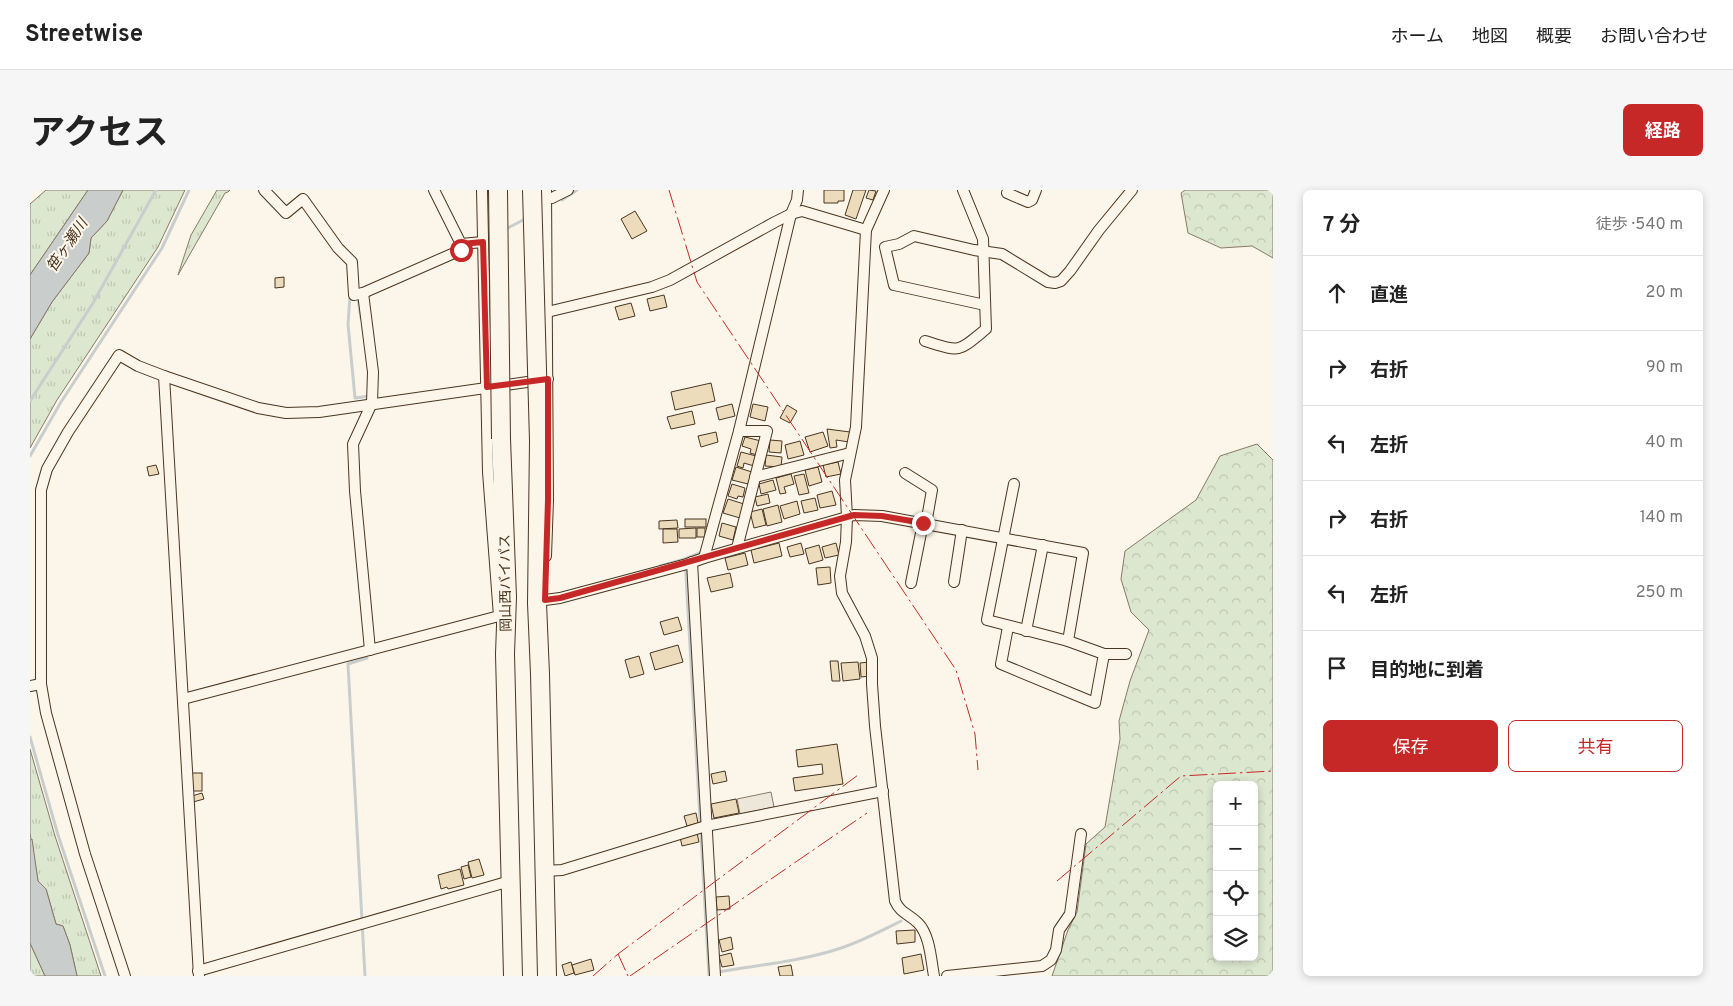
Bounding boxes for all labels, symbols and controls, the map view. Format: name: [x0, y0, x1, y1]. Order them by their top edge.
text: Streetwise: [25, 20, 143, 50]
text: ホーム: [1391, 26, 1444, 49]
text: 地図: [1472, 26, 1508, 49]
text: 概要: [1536, 26, 1572, 49]
text: お問い合わせ: [1600, 26, 1708, 49]
button: 経路: [1623, 104, 1703, 156]
text: アクセス: [30, 113, 168, 157]
text: 7 分: [1323, 212, 1361, 239]
water label: 笹ヶ瀬川: [44, 214, 94, 276]
text: 徒歩 · 540 m: [1596, 215, 1683, 235]
route start: [450, 239, 473, 262]
icon: ahead: [1323, 279, 1351, 307]
text: 20 m: [1646, 283, 1683, 303]
text: 直進: [1370, 284, 1408, 308]
icon: right: [1323, 354, 1351, 382]
text: 90 m: [1646, 358, 1683, 378]
text: 右折: [1370, 359, 1408, 383]
icon: left: [1323, 429, 1351, 457]
text: 40 m: [1645, 433, 1683, 453]
text: 左折: [1370, 434, 1408, 458]
icon: right: [1323, 504, 1351, 532]
text: 140 m: [1640, 508, 1683, 528]
text: 右折: [1370, 509, 1408, 533]
route end: [912, 512, 935, 535]
street label: 岡山西バイパス: [497, 534, 516, 632]
icon: left: [1323, 579, 1351, 607]
text: 250 m: [1636, 583, 1683, 603]
text: 左折: [1370, 584, 1408, 608]
icon: arrive: [1323, 654, 1351, 682]
text: 目的地に到着: [1370, 659, 1484, 683]
button: 保存: [1323, 720, 1498, 772]
button: 共有: [1508, 720, 1683, 772]
map controls: [1213, 781, 1258, 961]
button: +: [1213, 781, 1258, 826]
button: −: [1213, 826, 1258, 871]
button: locate: [1213, 871, 1258, 916]
button: layers: [1213, 916, 1258, 961]

